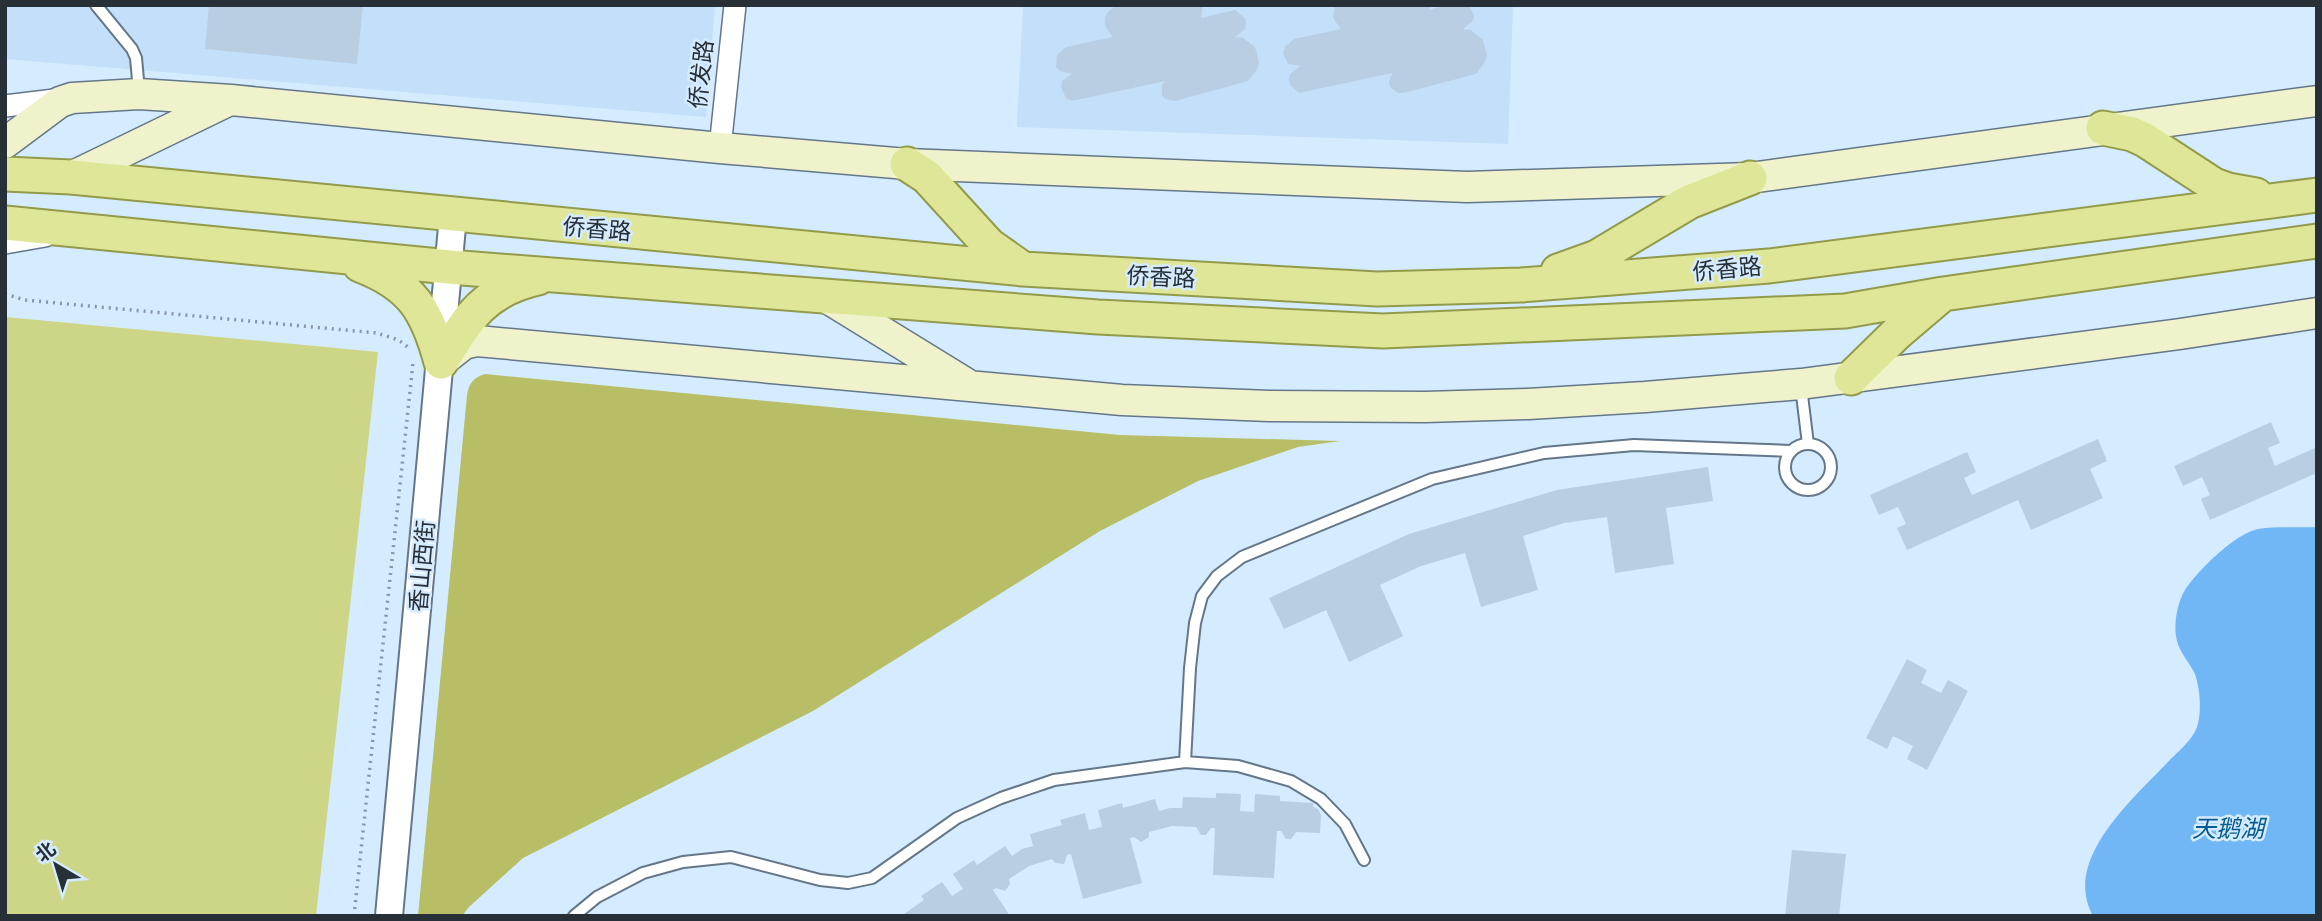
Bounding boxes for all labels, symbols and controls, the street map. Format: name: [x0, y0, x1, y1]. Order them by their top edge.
street label: 侨发路: [683, 38, 719, 110]
street label: 侨香路: [561, 212, 633, 246]
street label: 侨香路: [1691, 252, 1763, 286]
street label: 侨香路: [1126, 261, 1196, 293]
street label: 香山西街: [404, 519, 440, 613]
water label: 天鹅湖: [2192, 814, 2268, 843]
north arrow: [21, 830, 91, 900]
text: 北: [31, 837, 60, 867]

